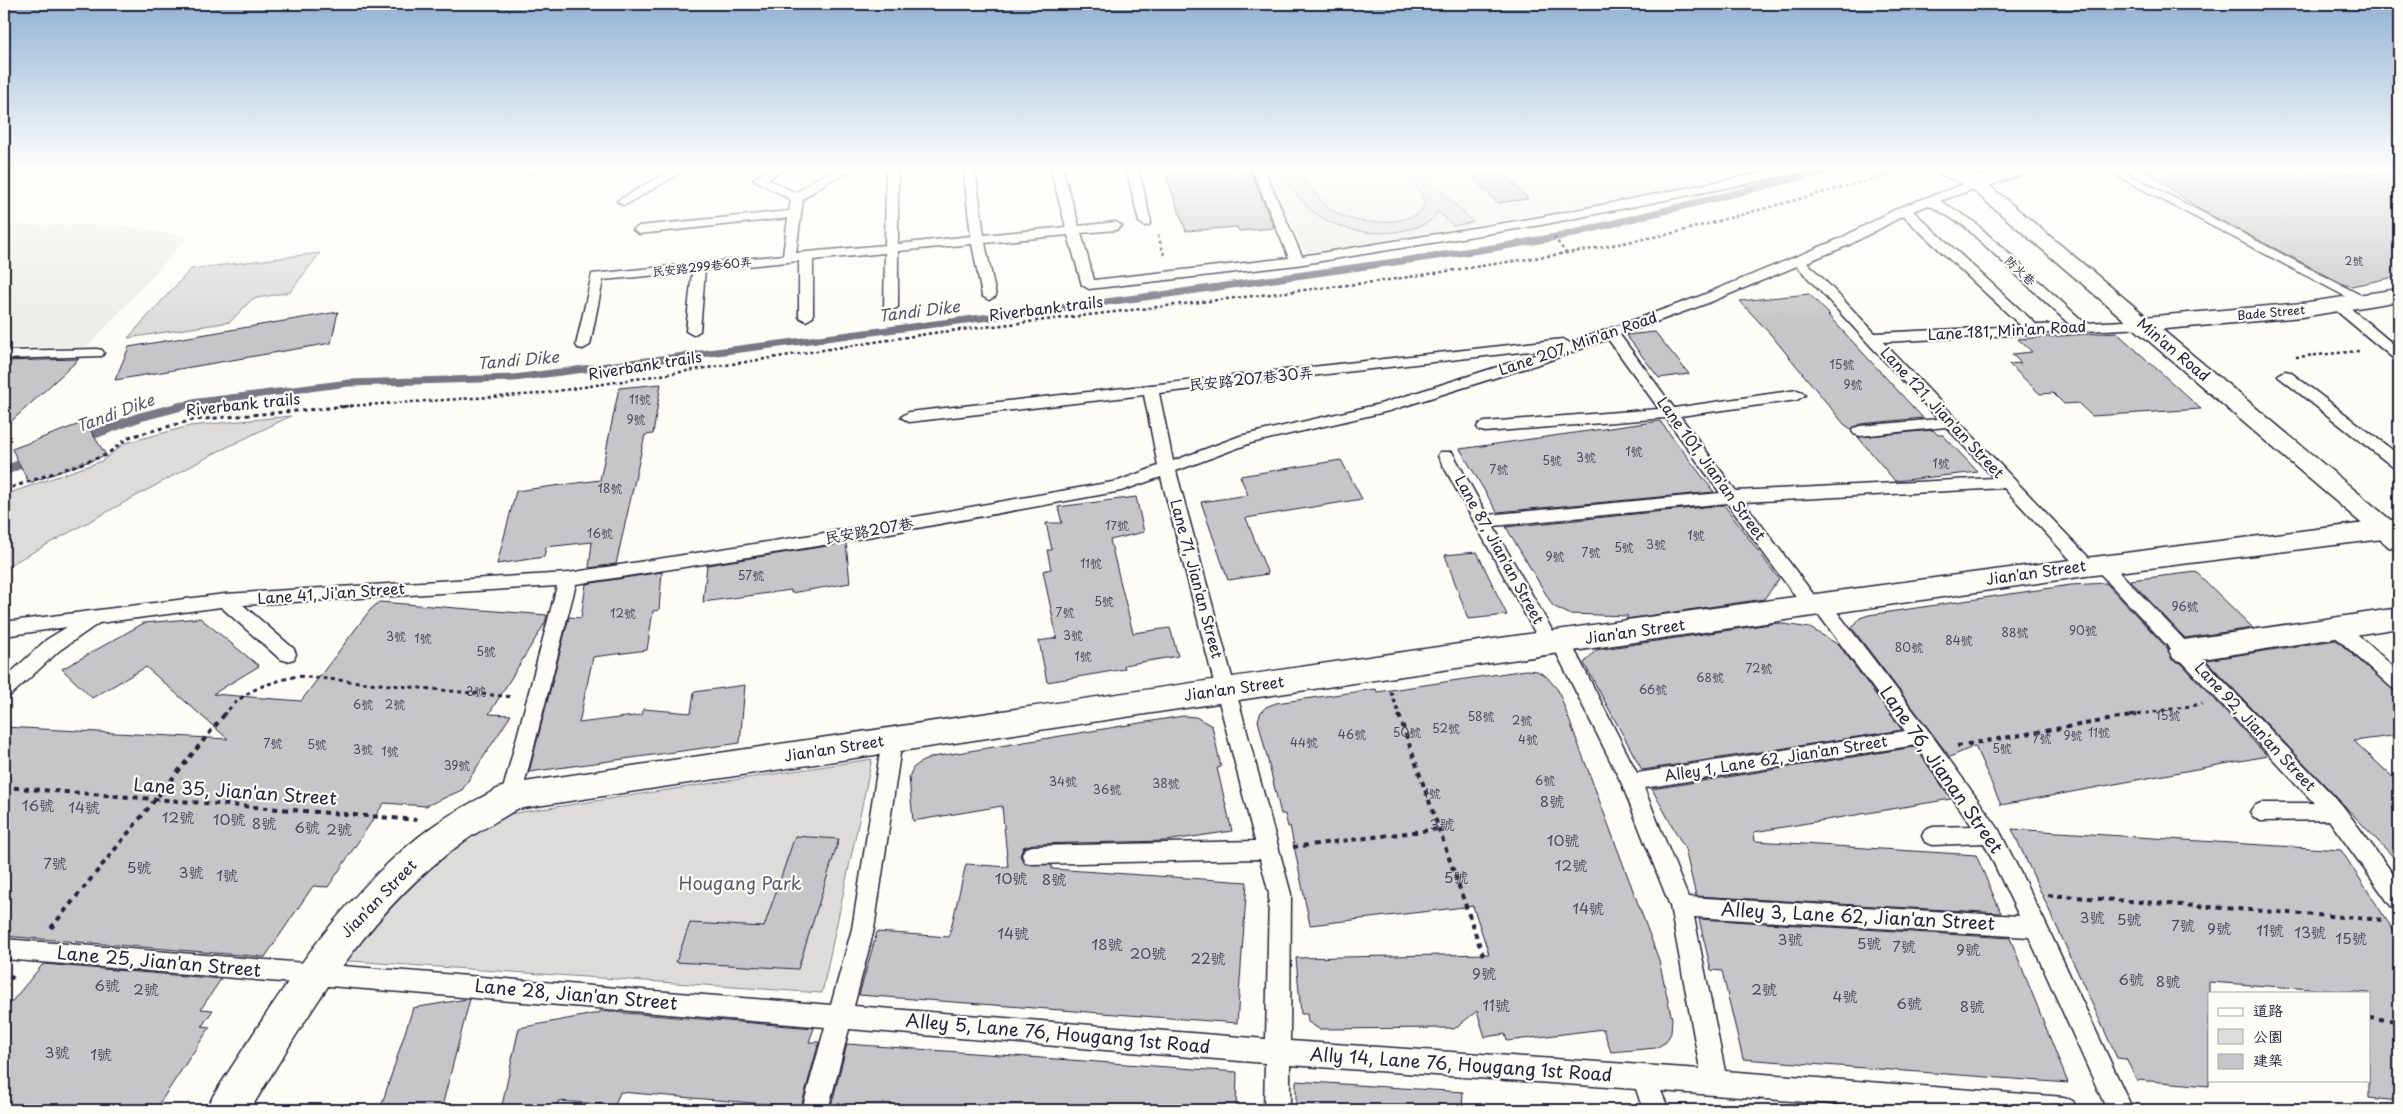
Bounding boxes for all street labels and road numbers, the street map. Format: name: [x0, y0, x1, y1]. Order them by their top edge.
street label: 防火巷: [2001, 251, 2040, 289]
street label: 民安路299巷60弄: [651, 252, 753, 280]
street label: Riverbank trails: [987, 289, 1104, 326]
street label: Bade Street: [2236, 300, 2306, 324]
street label: Lane 207, Min'an Road: [1495, 305, 1660, 381]
street label: Min'an Road: [2132, 311, 2215, 386]
street label: Lane 181, Min'an Road: [1927, 314, 2087, 345]
street label: Lane 121, Jian'an Street: [1876, 341, 2010, 483]
street label: Riverbank trails: [586, 344, 703, 385]
street label: 民安路207巷30弄: [1187, 360, 1314, 396]
street label: Riverbank trails: [184, 386, 301, 421]
street label: Lane 101, Jian'an Street: [1652, 391, 1772, 545]
street label: Lane 87, Jian'an Street: [1450, 471, 1551, 628]
street label: Lane 71, Jian'an Street: [1165, 496, 1230, 661]
street label: 民安路207巷: [823, 510, 915, 549]
street label: Jian'an Street: [1984, 553, 2087, 590]
street label: Lane 41, Ji'an Street: [256, 576, 405, 609]
street label: Jian'an Street: [1583, 612, 1686, 649]
street label: Lane 92, Jian'an Street: [2190, 656, 2322, 796]
street label: Jian'an Street: [1182, 669, 1285, 706]
street label: Lane 76, Jianan Street: [1874, 680, 2010, 858]
street label: Jian'an Street: [782, 728, 885, 767]
street label: Alley 1, Lane 62, Jian'an Street: [1663, 729, 1889, 787]
street label: Lane 35, Jian'an Street: [133, 770, 338, 811]
street label: Jian'an Street: [335, 854, 421, 942]
street label: Alley 3, Lane 62, Jian'an Street: [1720, 895, 1996, 936]
street label: Lane 25, Jian'an Street: [56, 938, 262, 983]
street label: Lane 28, Jian'an Street: [474, 971, 679, 1016]
street label: Alley 5, Lane 76, Hougang 1st Road: [905, 1006, 1212, 1059]
street label: Ally 14, Lane 76, Hougang 1st Road: [1309, 1039, 1613, 1088]

